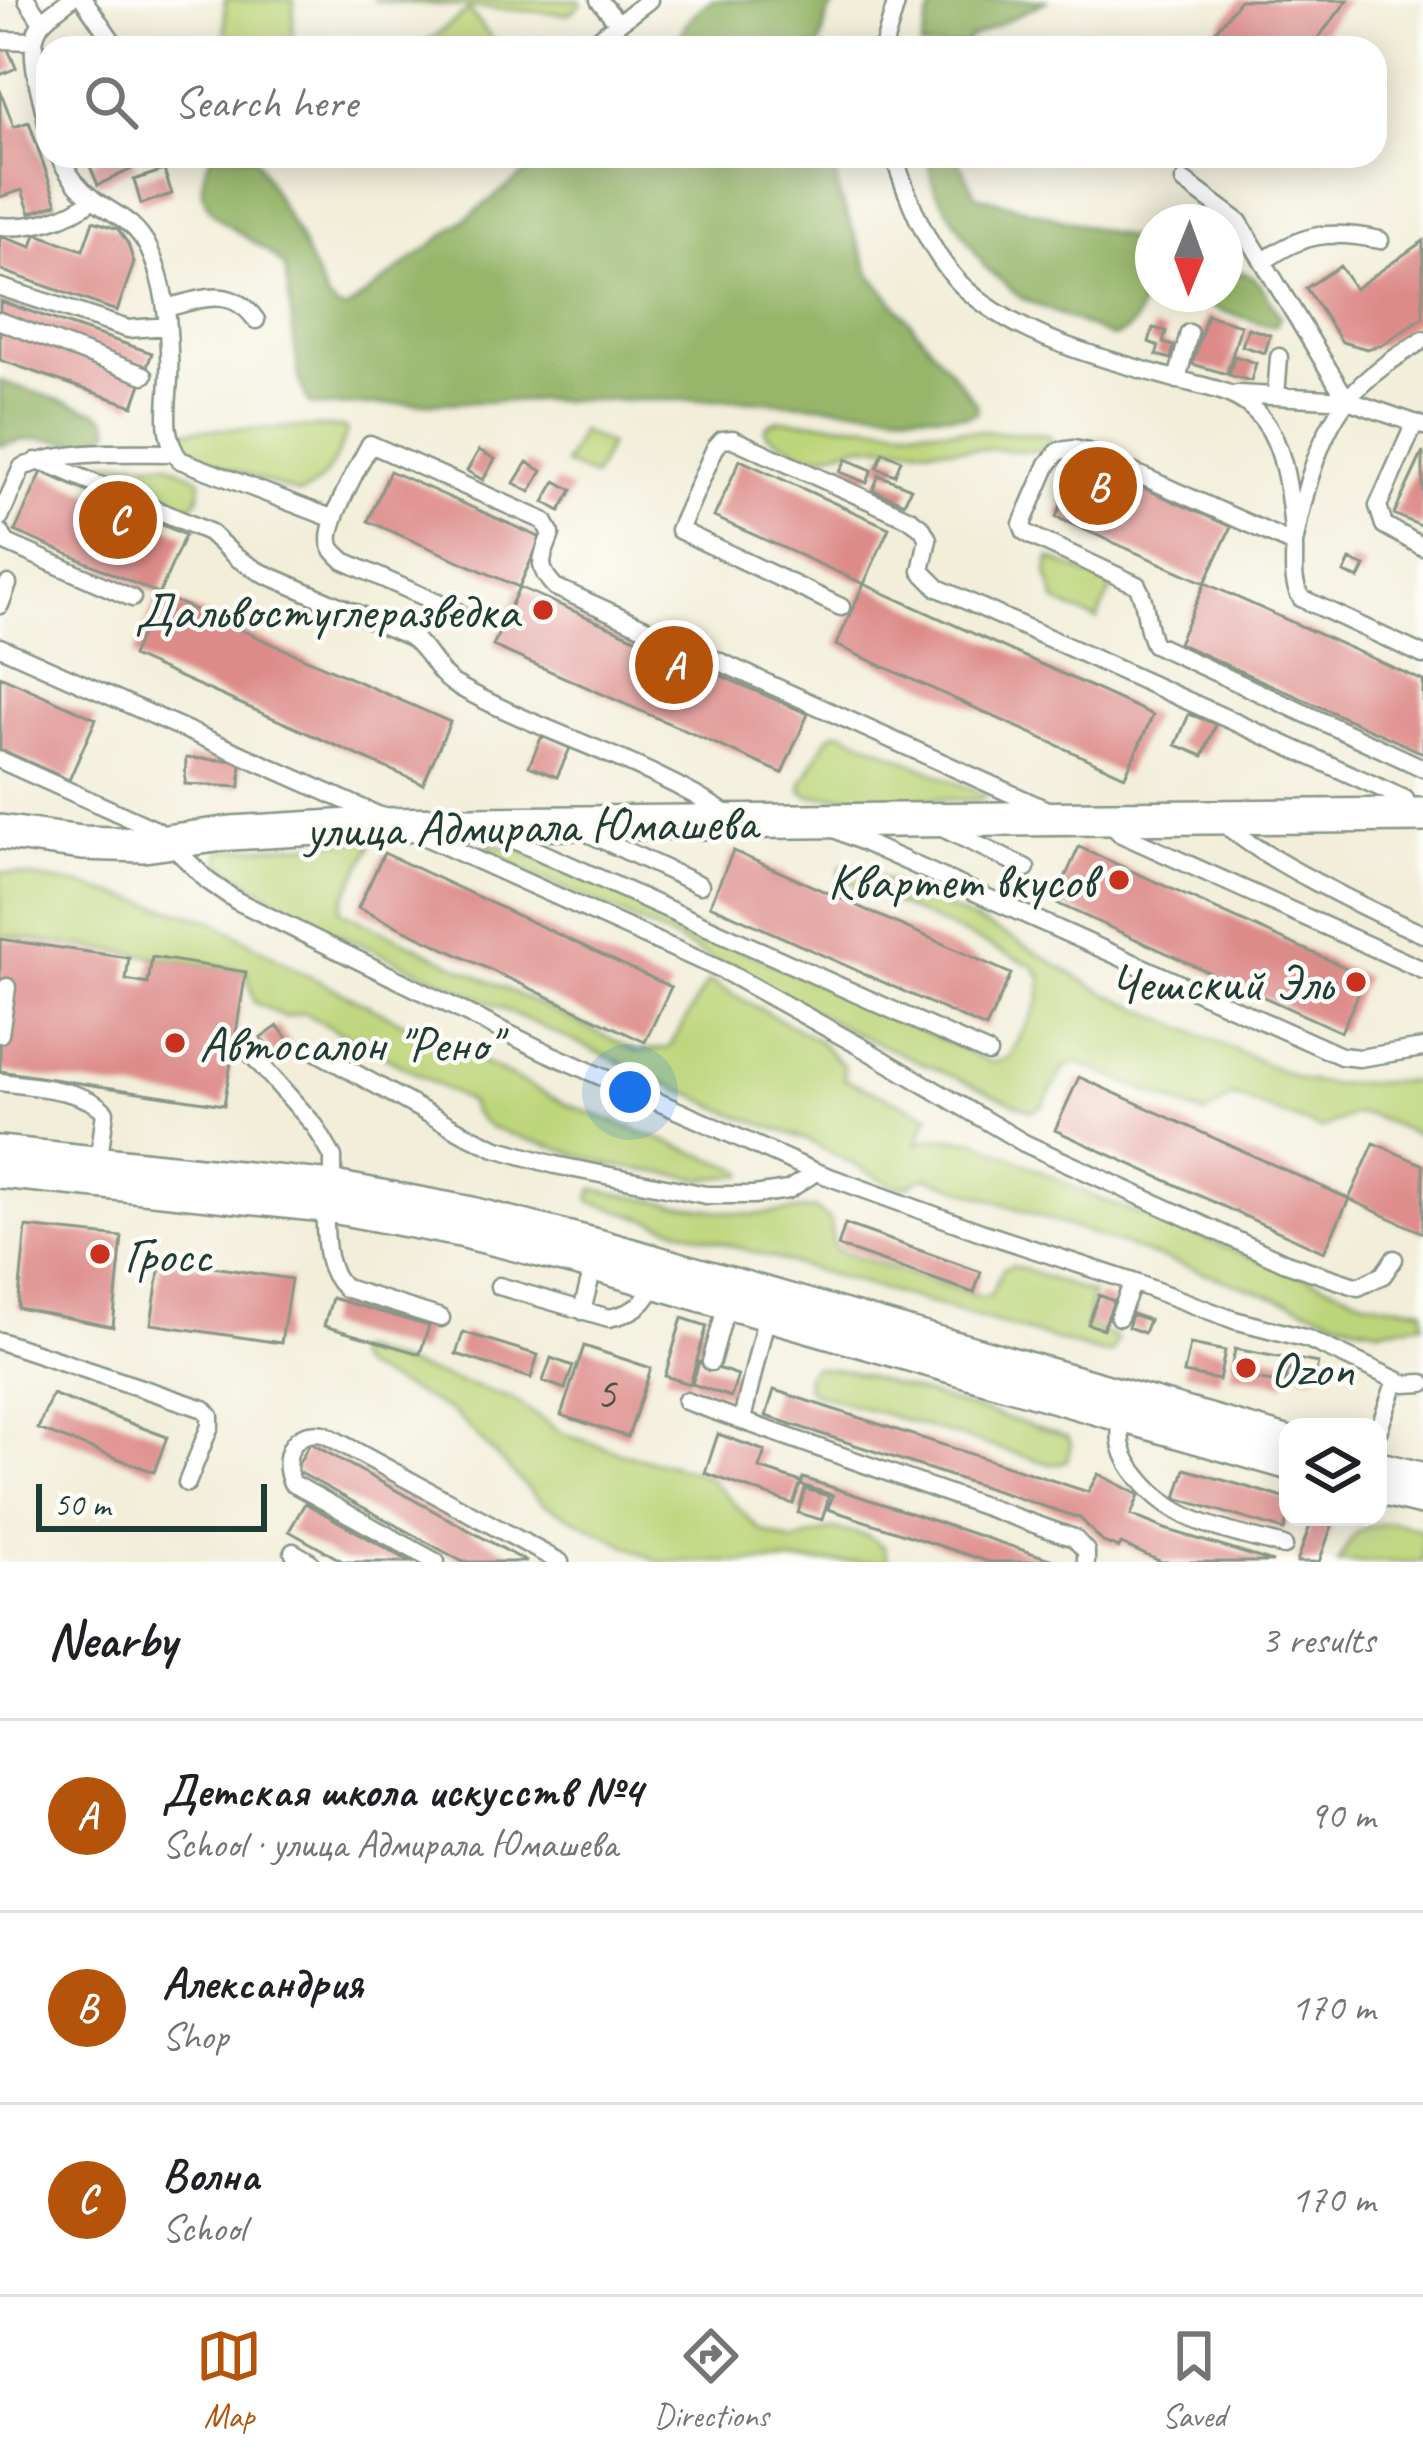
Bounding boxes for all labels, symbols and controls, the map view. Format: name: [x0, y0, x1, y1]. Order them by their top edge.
search box: [36, 36, 1387, 168]
icon: search: [78, 69, 144, 135]
text: Search here: [174, 74, 357, 131]
north arrow: [1135, 204, 1243, 312]
pin: B: [1059, 441, 1137, 531]
pin: C: [79, 475, 157, 565]
place label: Дальвостуглеразведка: [135, 579, 523, 643]
marker: Дальвостуглеразведка: [530, 597, 556, 623]
pin: A: [635, 620, 713, 710]
street label: улица Адмирала Юмашева: [302, 790, 762, 862]
place label: Квартет вкусов: [828, 849, 1103, 913]
marker: Квартет вкусов: [1106, 867, 1132, 893]
place label: Чешский Эль: [1109, 951, 1335, 1015]
marker: Чешский Эль: [1343, 969, 1369, 995]
place label: Автосалон "Рено": [199, 1012, 509, 1076]
marker: Автосалон "Рено": [162, 1030, 188, 1056]
your location: [600, 1062, 660, 1122]
place label: Гросс: [124, 1223, 213, 1287]
marker: Гросс: [87, 1241, 113, 1267]
place label: Ozon: [1270, 1337, 1355, 1401]
marker: Ozon: [1233, 1355, 1259, 1381]
house number: 5: [596, 1365, 619, 1422]
map controls: [1279, 1418, 1387, 1526]
button: layers: [1279, 1418, 1387, 1526]
scale bar: [36, 1478, 267, 1531]
text: 50 m: [54, 1484, 110, 1526]
text: Nearby: [48, 1608, 176, 1672]
text: 3 results: [1261, 1616, 1375, 1665]
text: Детская школа искусств №4: [162, 1763, 642, 1820]
text: A: [77, 1791, 97, 1840]
text: 90 m: [1309, 1791, 1375, 1840]
text: School · улица Адмирала Юмашева: [162, 1820, 618, 1869]
text: Александрия: [162, 1955, 363, 2012]
text: B: [77, 1983, 97, 2032]
text: 170 m: [1291, 1983, 1375, 2032]
text: Shop: [162, 2012, 228, 2061]
text: Волна: [162, 2147, 259, 2204]
text: C: [78, 2175, 96, 2224]
text: 170 m: [1291, 2175, 1375, 2224]
text: School: [162, 2204, 246, 2253]
tab: Map: [196, 2323, 262, 2437]
tab: Directions: [654, 2323, 769, 2437]
tab: Saved: [1161, 2323, 1227, 2437]

